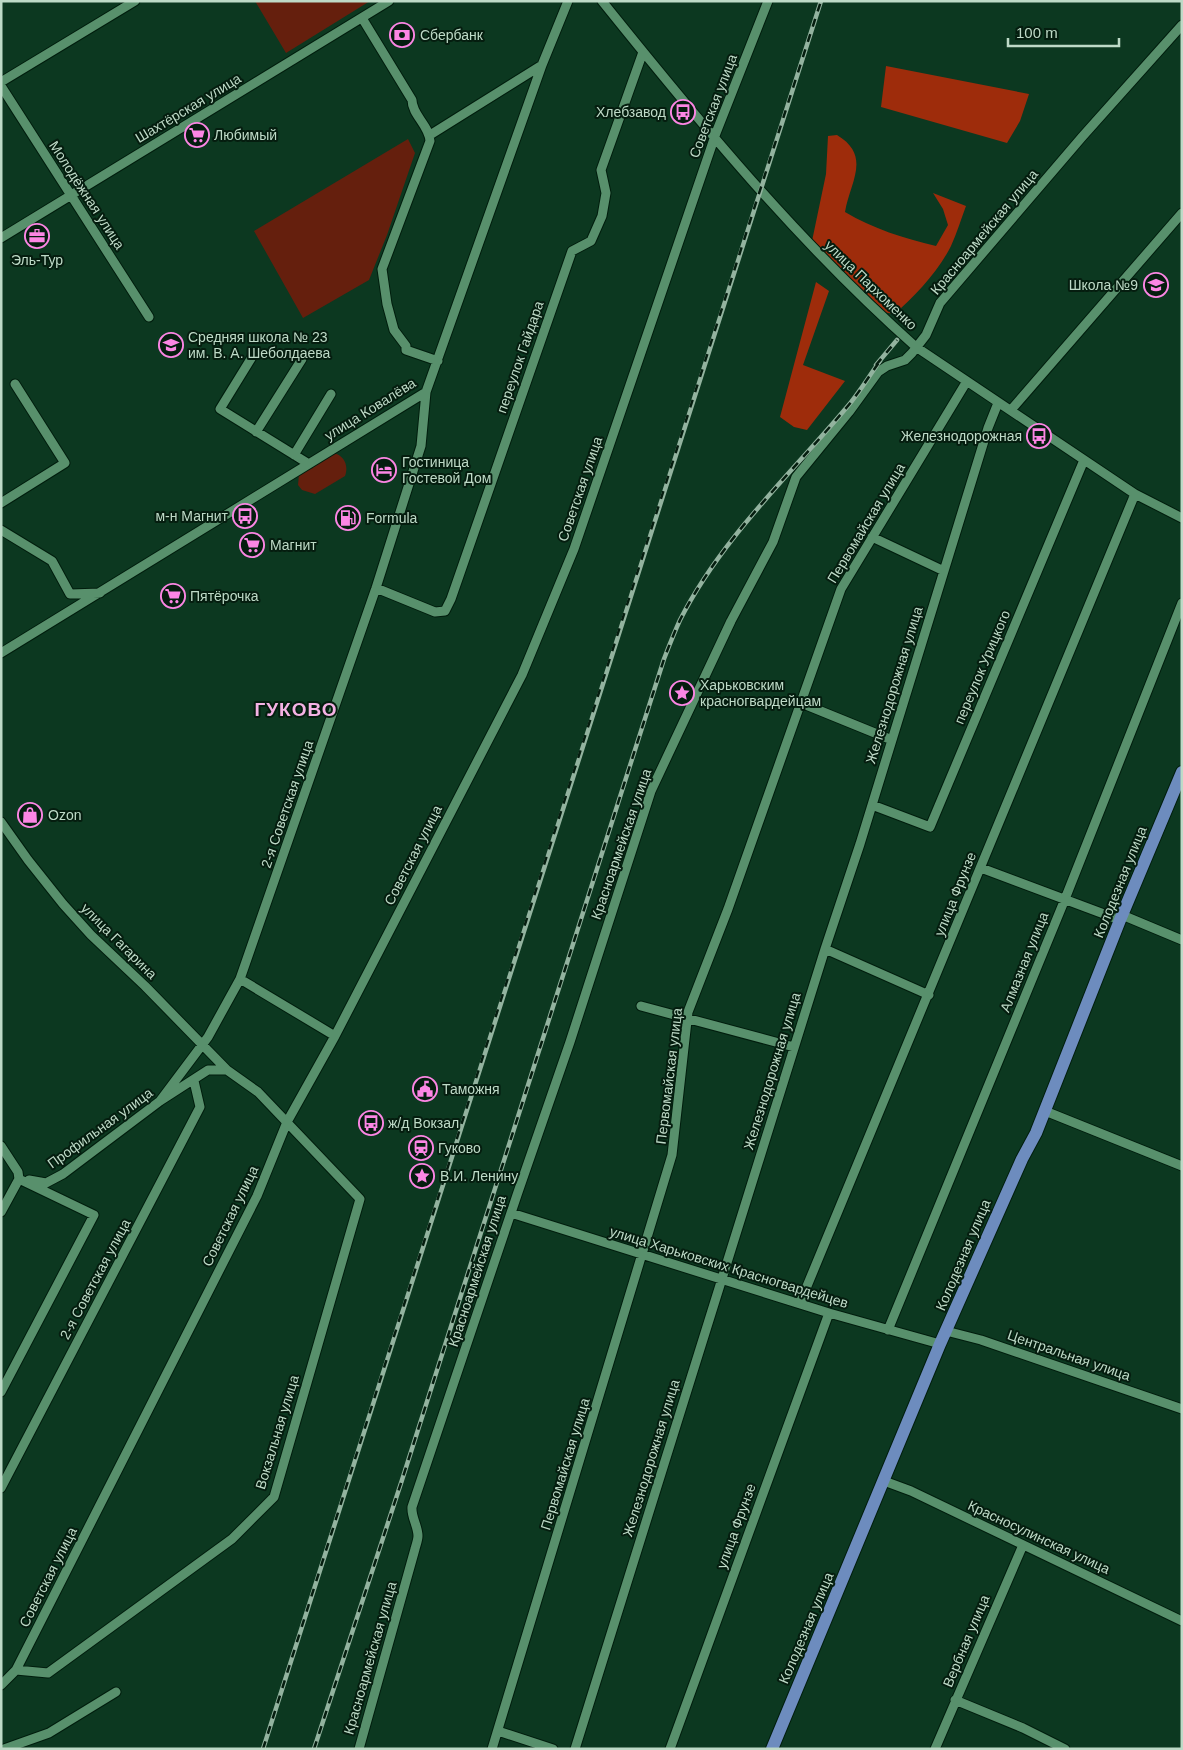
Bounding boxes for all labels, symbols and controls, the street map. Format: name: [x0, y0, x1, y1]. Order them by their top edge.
scale bar: [1008, 15, 1119, 47]
bank icon: Сбербанк: [389, 22, 415, 48]
text: 100 m: [1016, 24, 1058, 41]
place label: Сбербанк: [420, 27, 484, 43]
street label: Советская улица: [686, 52, 740, 160]
street label: Шахтёрская улица: [132, 70, 244, 146]
bus stop icon: Хлебзавод: [670, 99, 696, 125]
place label: Хлебзавод: [596, 104, 666, 120]
supermarket icon: Любимый: [184, 122, 210, 148]
place label: Любимый: [214, 127, 277, 143]
street label: Молодёжная улица: [46, 138, 128, 252]
street label: Красноармейская улица: [927, 166, 1041, 298]
office icon: Эль-Тур: [24, 223, 50, 249]
street label: улица Пархоменко: [822, 237, 920, 333]
place label: Эль-Тур: [11, 252, 63, 268]
school or university icon: Школа №9: [1143, 272, 1169, 298]
place label: Школа №9: [1069, 277, 1138, 293]
street label: переулок Гайдара: [493, 299, 547, 415]
place label: Средняя школа № 23 им. В. А. Шеболдаева: [188, 329, 331, 361]
school or university icon: Средняя школа № 23 им. В. А. Шеболдаева: [158, 332, 184, 358]
street label: улица Ковалёва: [321, 374, 419, 443]
bus stop icon: Железнодорожная: [1026, 423, 1052, 449]
place label: Железнодорожная: [901, 428, 1022, 444]
street label: Советская улица: [555, 434, 606, 544]
place label: Гостиница Гостевой Дом: [402, 454, 491, 486]
hotel icon: Гостиница Гостевой Дом: [371, 457, 397, 483]
street label: Первомайская улица: [824, 460, 908, 586]
bus stop icon: м-н Магнит: [232, 503, 258, 529]
fuel station icon: Formula: [335, 505, 361, 531]
place label: м-н Магнит: [155, 508, 229, 524]
place label: Formula: [366, 510, 418, 526]
supermarket icon: Магнит: [239, 532, 265, 558]
place label: Магнит: [270, 537, 317, 553]
supermarket icon: Пятёрочка: [160, 583, 186, 609]
place label: Пятёрочка: [190, 588, 259, 604]
street label: Железнодорожная улица: [862, 604, 926, 766]
street label: переулок Урицкого: [951, 607, 1013, 726]
place label: Харьковским красногвардейцам: [700, 677, 821, 709]
place icon: Харьковским красногвардейцам: [669, 680, 695, 706]
district label: ГУКОВО: [255, 699, 338, 720]
street label: 2-я Советская улица: [258, 738, 316, 870]
street label: Красноармейская улица: [588, 766, 654, 921]
shop icon: Ozon: [17, 802, 43, 828]
street label: Советская улица: [381, 802, 445, 908]
place label: Ozon: [48, 807, 81, 823]
street label: Колодезная улица: [1090, 824, 1150, 940]
street label: улица Фрунзе: [931, 849, 979, 938]
street label: улица Гагарина: [78, 900, 160, 982]
street label: Алмазная улица: [997, 909, 1051, 1014]
street label: Железнодорожная улица: [740, 990, 804, 1152]
street label: Первомайская улица: [653, 1007, 685, 1145]
public building icon: Таможня: [412, 1076, 438, 1102]
place label: Таможня: [442, 1081, 500, 1097]
street label: Профильная улица: [44, 1084, 156, 1171]
bus stop icon: ж/д Вокзал: [358, 1110, 384, 1136]
place label: ж/д Вокзал: [388, 1115, 459, 1131]
station icon: Гуково: [408, 1135, 434, 1161]
place label: Гуково: [438, 1140, 481, 1156]
street label: Советская улица: [199, 1163, 261, 1269]
place icon: В.И. Ленину: [409, 1163, 435, 1189]
place label: В.И. Ленину: [440, 1168, 518, 1184]
street label: Красноармейская улица: [445, 1193, 509, 1349]
street label: Колодезная улица: [932, 1197, 994, 1313]
street label: 2-я Советская улица: [57, 1216, 134, 1342]
street label: улица Харьковских Красногвардейцев: [608, 1223, 850, 1311]
street label: Центральная улица: [1006, 1326, 1133, 1384]
street label: Вокзальная улица: [252, 1373, 302, 1491]
street label: Железнодорожная улица: [619, 1377, 683, 1539]
street label: Первомайская улица: [537, 1396, 593, 1532]
street label: улица Фрунзе: [713, 1481, 759, 1571]
street label: Красносулинская улица: [965, 1497, 1113, 1577]
street label: Советская улица: [16, 1524, 80, 1630]
street label: Колодезная улица: [775, 1570, 837, 1686]
street label: Красноармейская улица: [341, 1580, 400, 1736]
street label: Вербная улица: [939, 1592, 993, 1689]

